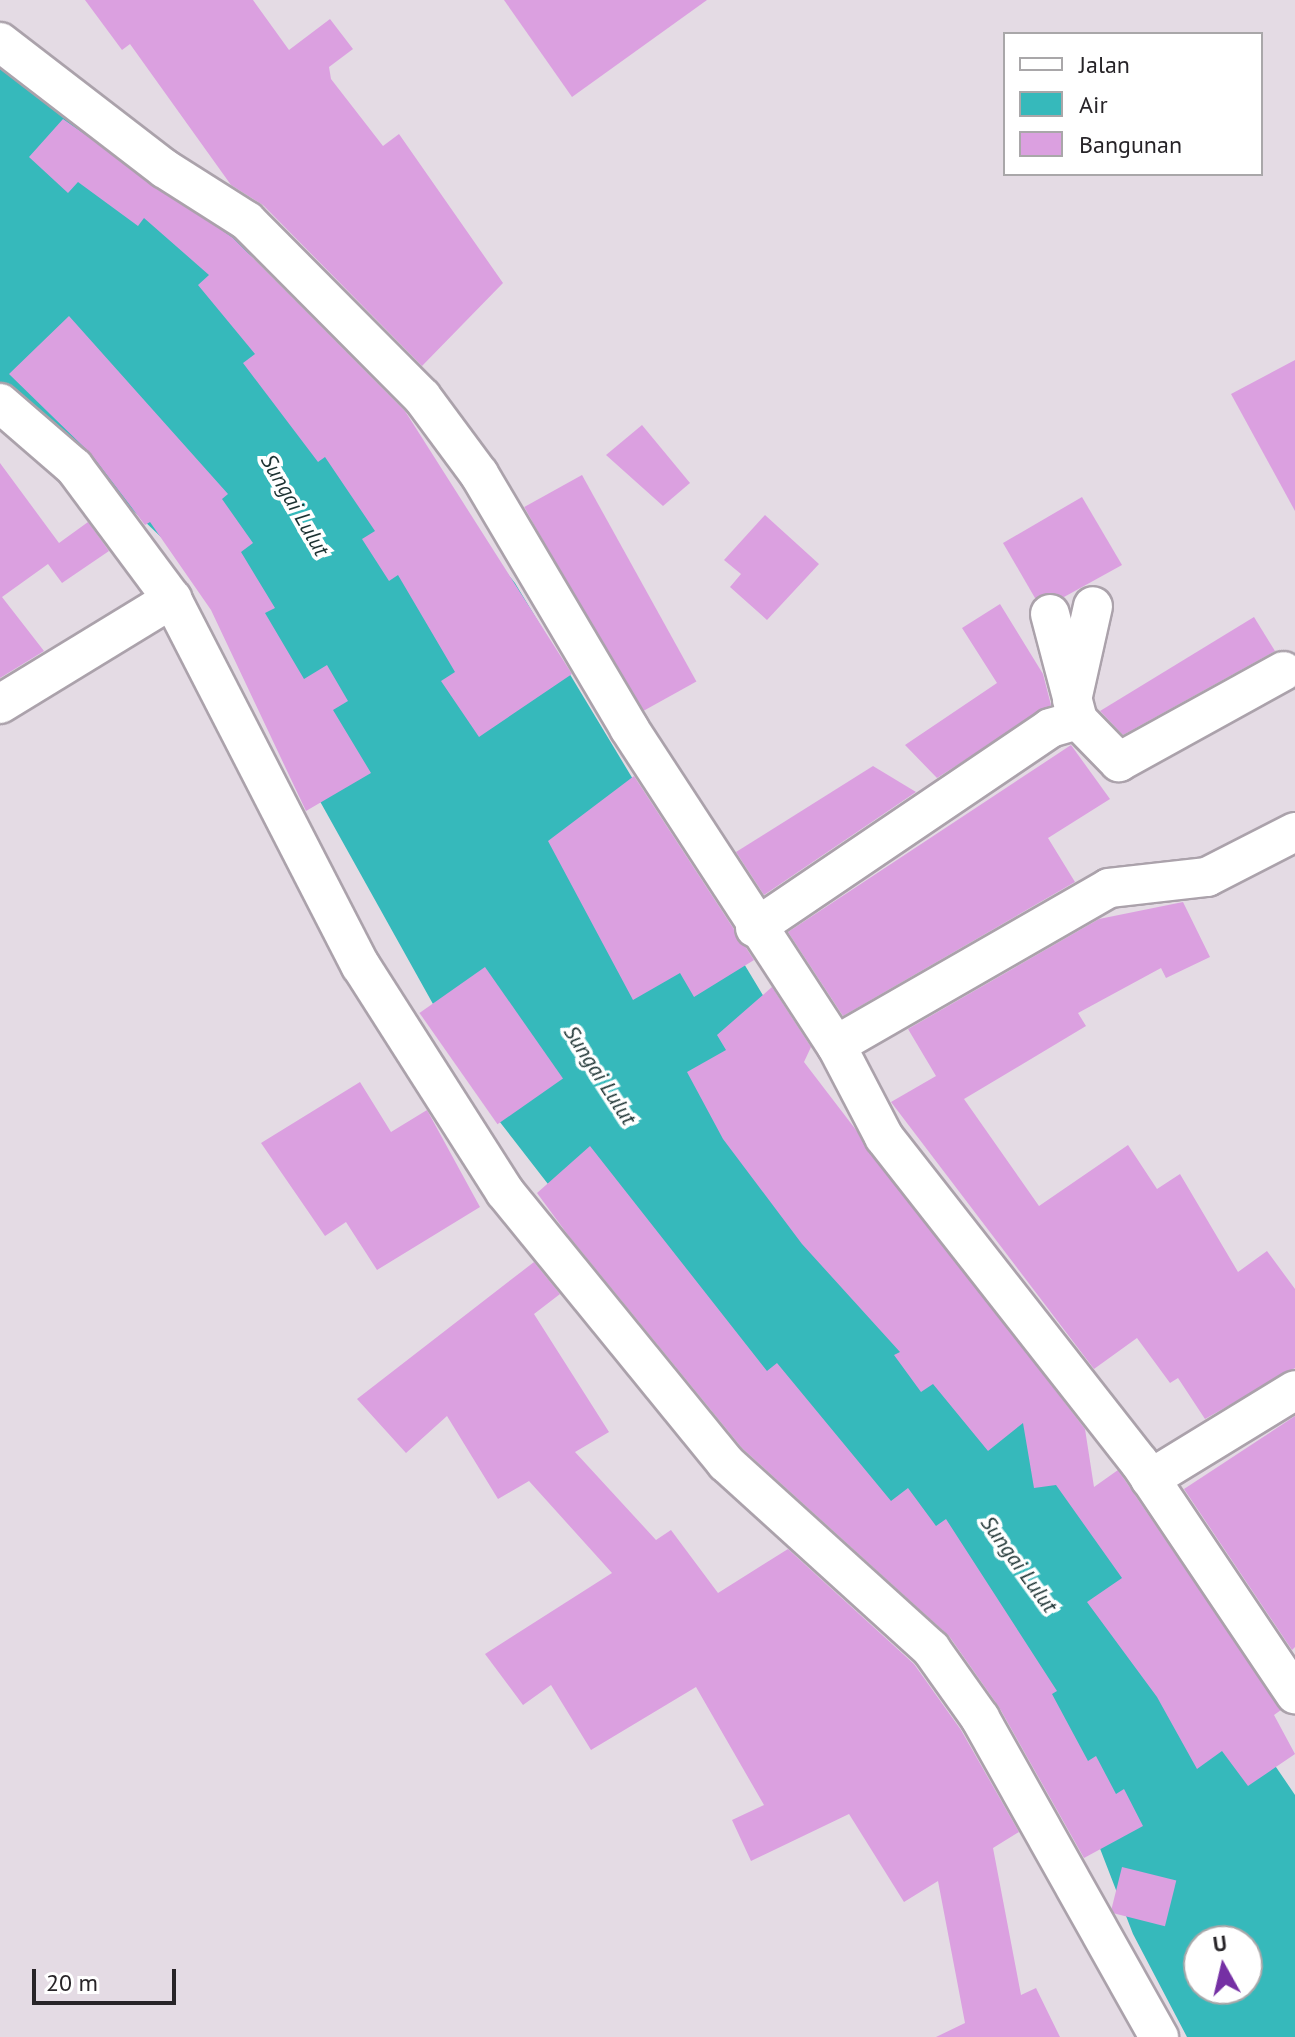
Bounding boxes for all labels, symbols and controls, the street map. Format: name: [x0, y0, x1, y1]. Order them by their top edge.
legend: [1003, 32, 1263, 176]
text: Jalan: [1079, 49, 1130, 80]
text: Air: [1079, 89, 1108, 120]
text: Bangunan: [1079, 129, 1182, 160]
water label: Sungai Lulut: [255, 449, 335, 561]
water label: Sungai Lulut: [558, 1020, 642, 1130]
water label: Sungai Lulut: [975, 1510, 1063, 1618]
north arrow: [1183, 1925, 1263, 2005]
text: U: [1211, 1928, 1229, 1958]
scale bar: [36, 1953, 180, 2003]
text: 20 m: [46, 1967, 98, 1998]

